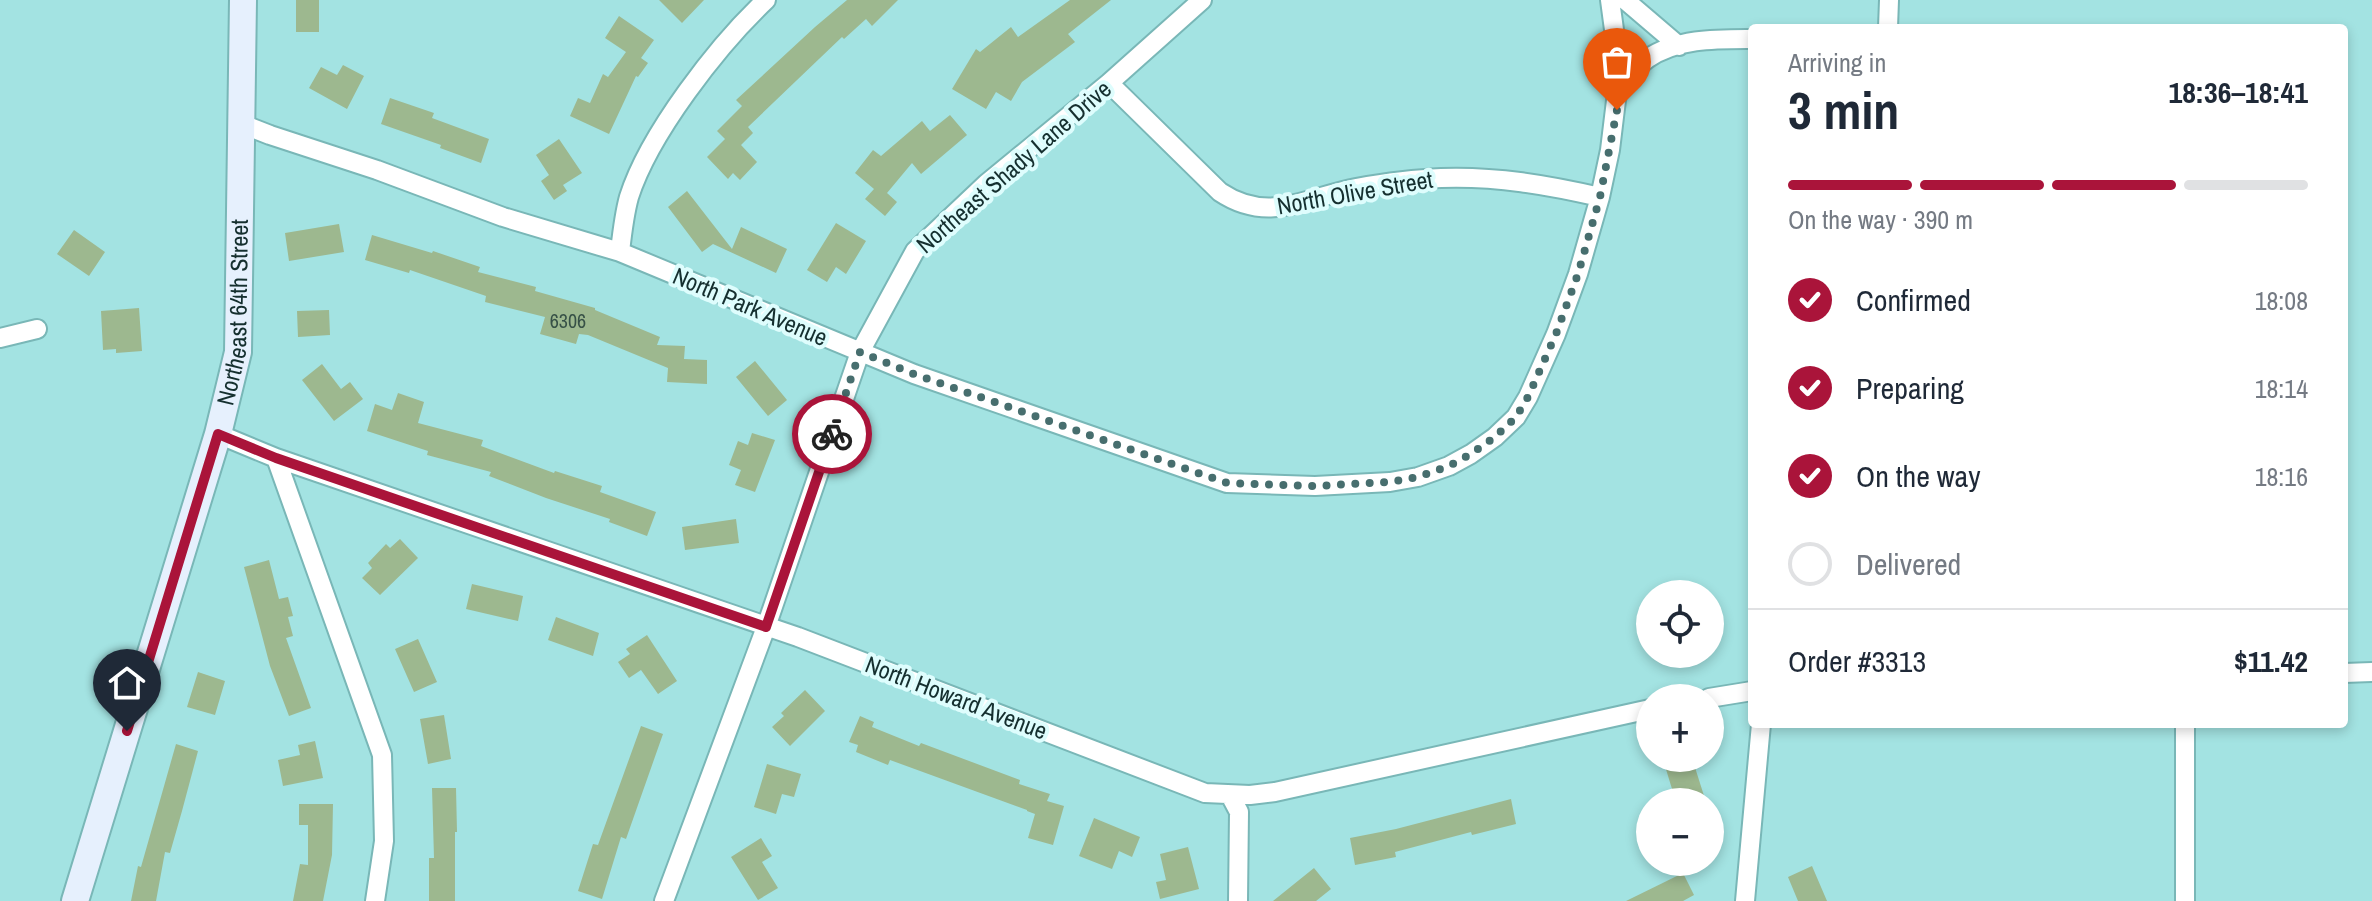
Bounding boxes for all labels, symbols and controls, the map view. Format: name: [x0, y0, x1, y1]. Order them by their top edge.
pin: [1583, 28, 1651, 110]
icon: bag: [1595, 40, 1639, 84]
text: Arriving in: [1788, 45, 1886, 80]
text: 18:36–18:41: [2169, 72, 2308, 112]
street label: Northeast Shady Lane Drive: [909, 73, 1118, 260]
text: 3 min: [1788, 75, 1899, 145]
street label: North Olive Street: [1274, 162, 1436, 221]
text: On the way · 390 m: [1788, 202, 1973, 237]
street label: Northeast 64th Street: [209, 218, 255, 408]
street label: North Park Avenue: [668, 259, 833, 353]
icon: check: [1788, 278, 1832, 322]
text: Confirmed: [1856, 280, 1971, 320]
text: 18:08: [2255, 283, 2308, 318]
house number: 6306: [550, 307, 586, 334]
icon: check: [1788, 366, 1832, 410]
text: Preparing: [1856, 368, 1964, 408]
text: 18:14: [2255, 371, 2308, 406]
courier: [792, 394, 872, 474]
icon: bike: [810, 412, 854, 456]
icon: check: [1788, 454, 1832, 498]
text: On the way: [1856, 456, 1980, 496]
text: 18:16: [2255, 459, 2308, 494]
text: Delivered: [1856, 544, 1961, 584]
map controls: [1636, 580, 1724, 876]
button: locate: [1636, 580, 1724, 668]
text: Order #3313: [1788, 641, 1926, 681]
text: $11.42: [2234, 641, 2308, 681]
street label: North Howard Avenue: [861, 648, 1052, 746]
pin: [93, 649, 161, 731]
icon: home: [105, 661, 149, 705]
button: +: [1636, 684, 1724, 772]
button: −: [1636, 788, 1724, 876]

